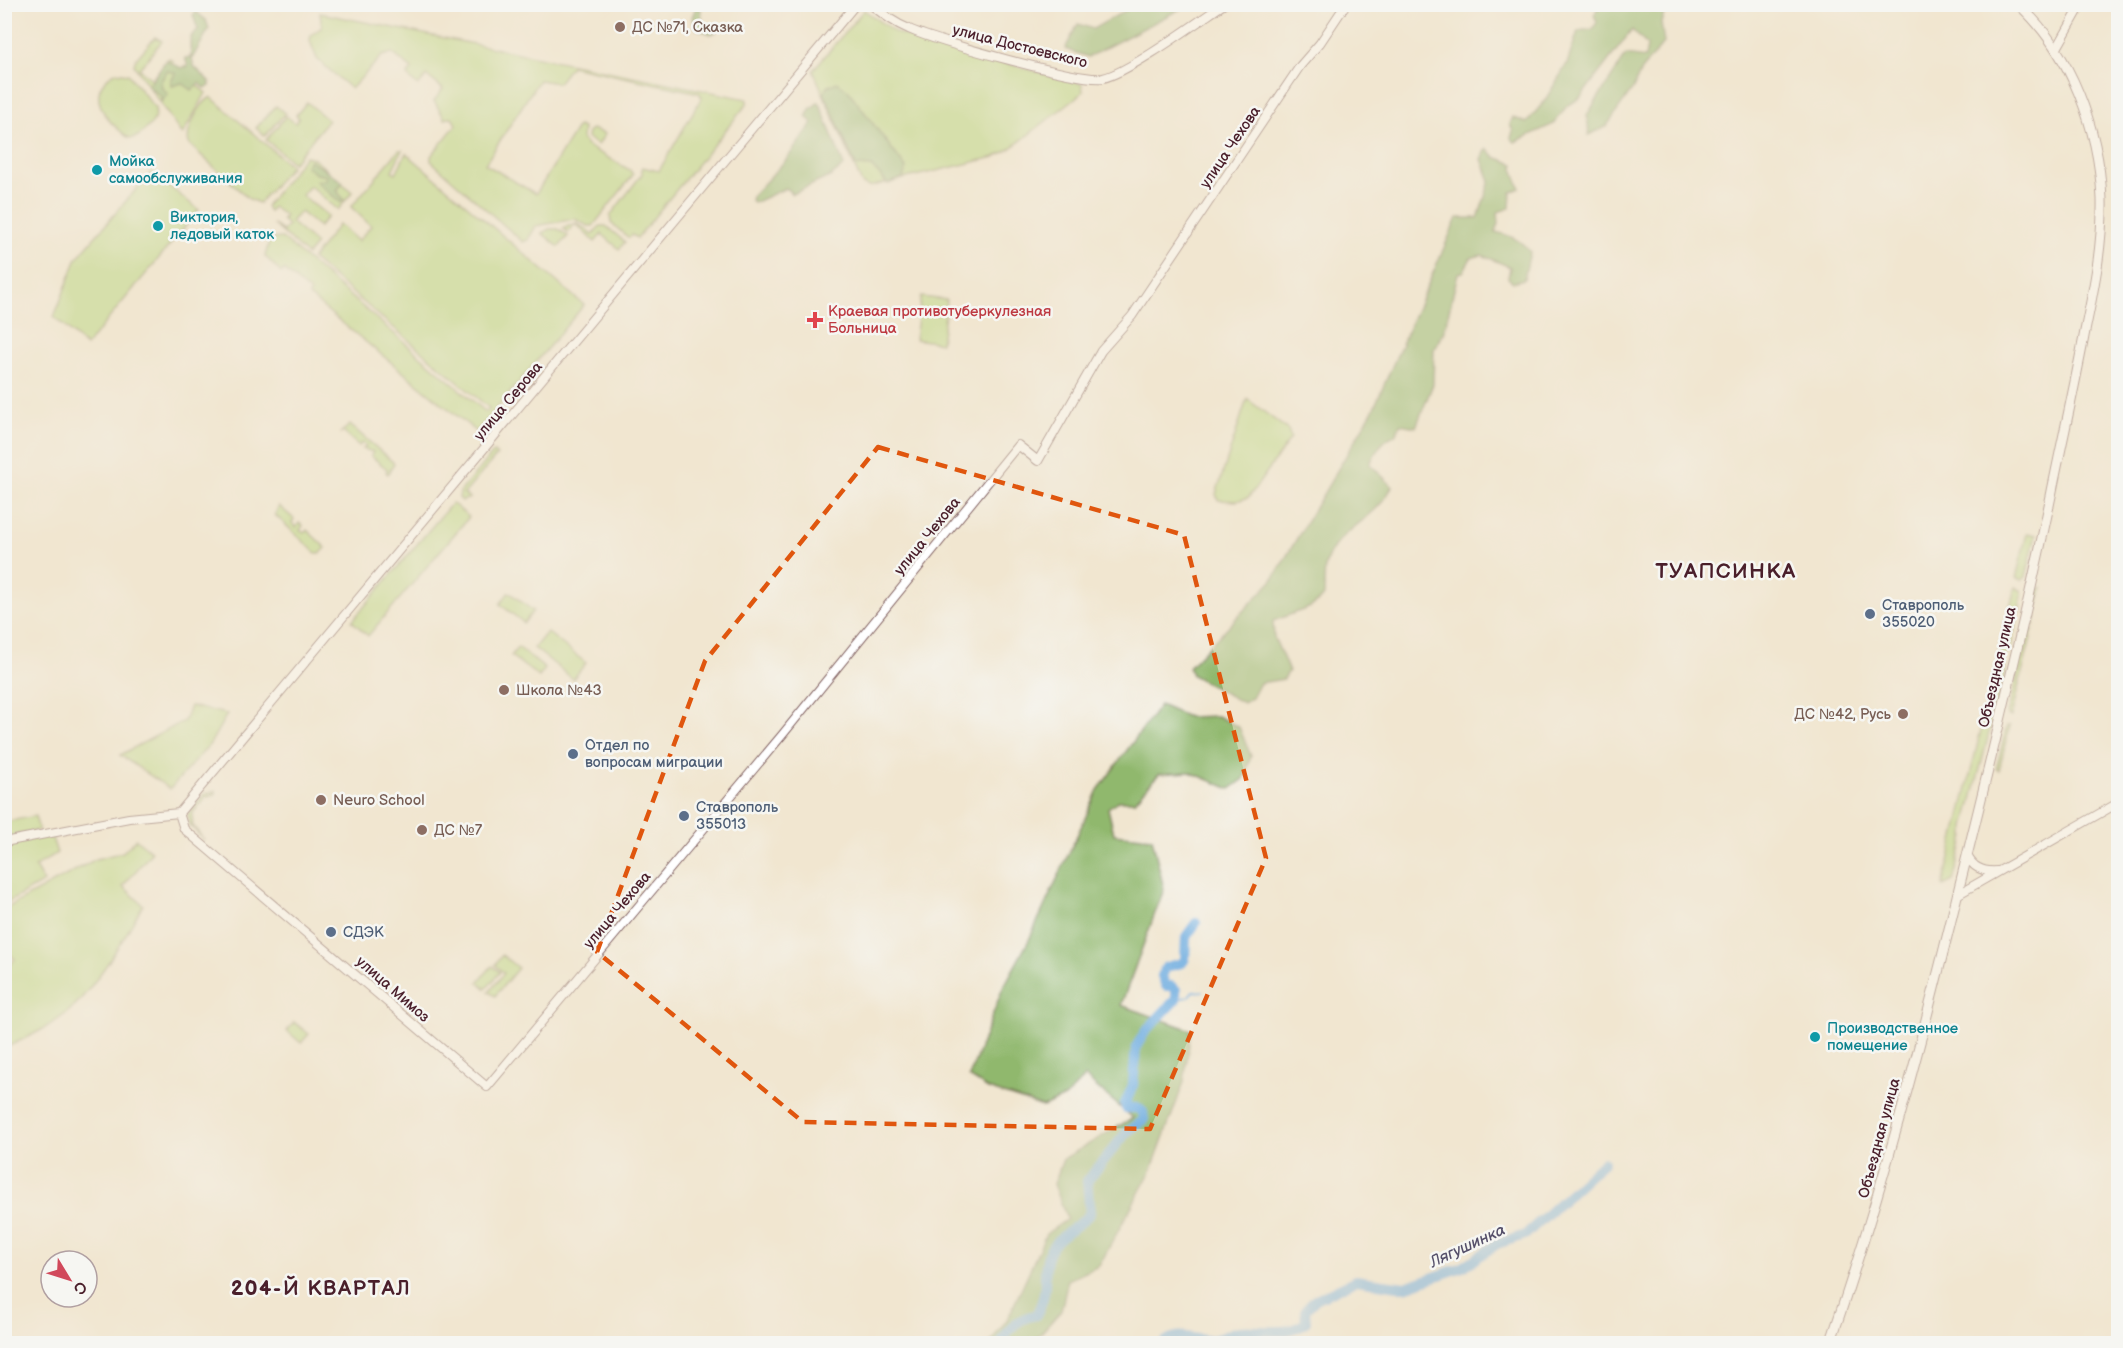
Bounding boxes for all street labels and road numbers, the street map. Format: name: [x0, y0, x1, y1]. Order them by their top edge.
street label: улица Достоевского: [950, 21, 1089, 72]
street label: улица Чехова: [1196, 102, 1265, 192]
street label: улица Серова: [470, 358, 547, 445]
street label: улица Чехова: [890, 493, 965, 579]
street label: Объездная улица: [1974, 605, 2021, 729]
street label: улица Чехова: [580, 868, 655, 953]
street label: улица Мимоз: [352, 952, 433, 1026]
street label: Объездная улица: [1854, 1076, 1905, 1200]

